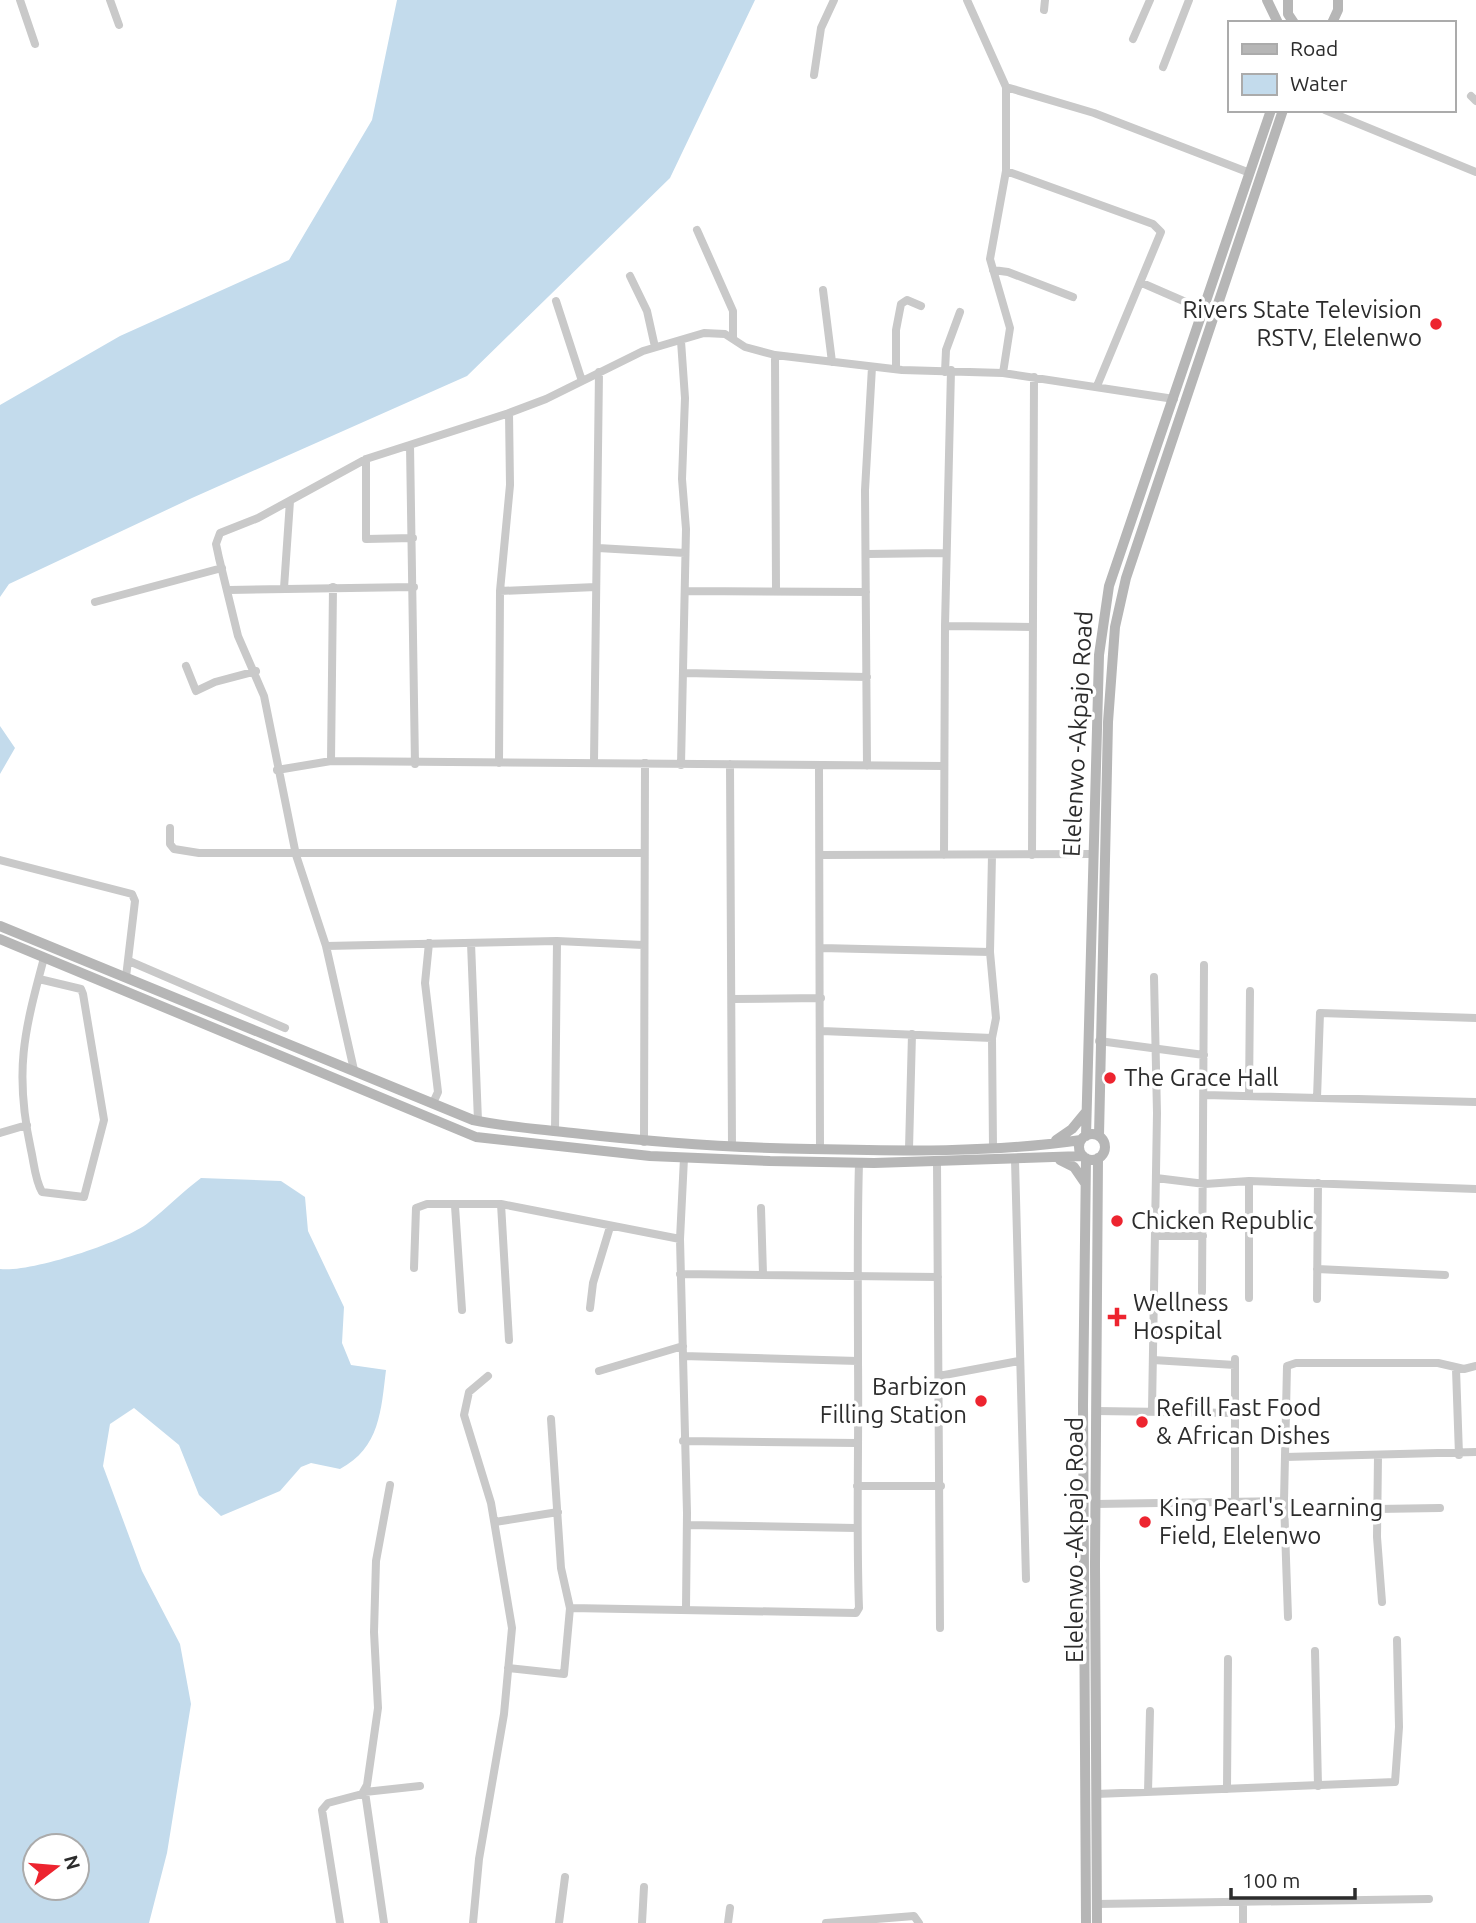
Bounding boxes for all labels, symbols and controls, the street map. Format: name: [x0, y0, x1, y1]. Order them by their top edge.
legend: [1228, 21, 1455, 112]
text: Road: [1290, 36, 1338, 60]
text: Water: [1290, 71, 1348, 95]
place label: Rivers State Television RSTV, Elelenwo: [1182, 296, 1422, 351]
marker: Rivers State Television RSTV, Elelenwo: [1428, 316, 1444, 332]
street label: Elelenwo -Akpajo Road: [1058, 610, 1097, 858]
place label: The Grace Hall: [1124, 1064, 1279, 1091]
marker: The Grace Hall: [1102, 1070, 1118, 1086]
place label: Chicken Republic: [1131, 1207, 1314, 1234]
marker: Chicken Republic: [1109, 1213, 1125, 1229]
place label: Wellness Hospital: [1133, 1289, 1228, 1344]
marker: Wellness Hospital: [1107, 1307, 1127, 1327]
place label: Barbizon Filling Station: [820, 1373, 967, 1428]
marker: Barbizon Filling Station: [973, 1393, 989, 1409]
place label: Refill Fast Food & African Dishes: [1156, 1394, 1330, 1449]
marker: Refill Fast Food & African Dishes: [1134, 1414, 1150, 1430]
street label: Elelenwo -Akpajo Road: [1061, 1417, 1088, 1663]
place label: King Pearl's Learning Field, Elelenwo: [1159, 1494, 1383, 1549]
marker: King Pearl's Learning Field, Elelenwo: [1137, 1514, 1153, 1530]
north arrow: [21, 1832, 91, 1902]
text: N: [60, 1852, 85, 1872]
scale bar: [1231, 1856, 1355, 1900]
text: 100 m: [1242, 1868, 1300, 1892]

